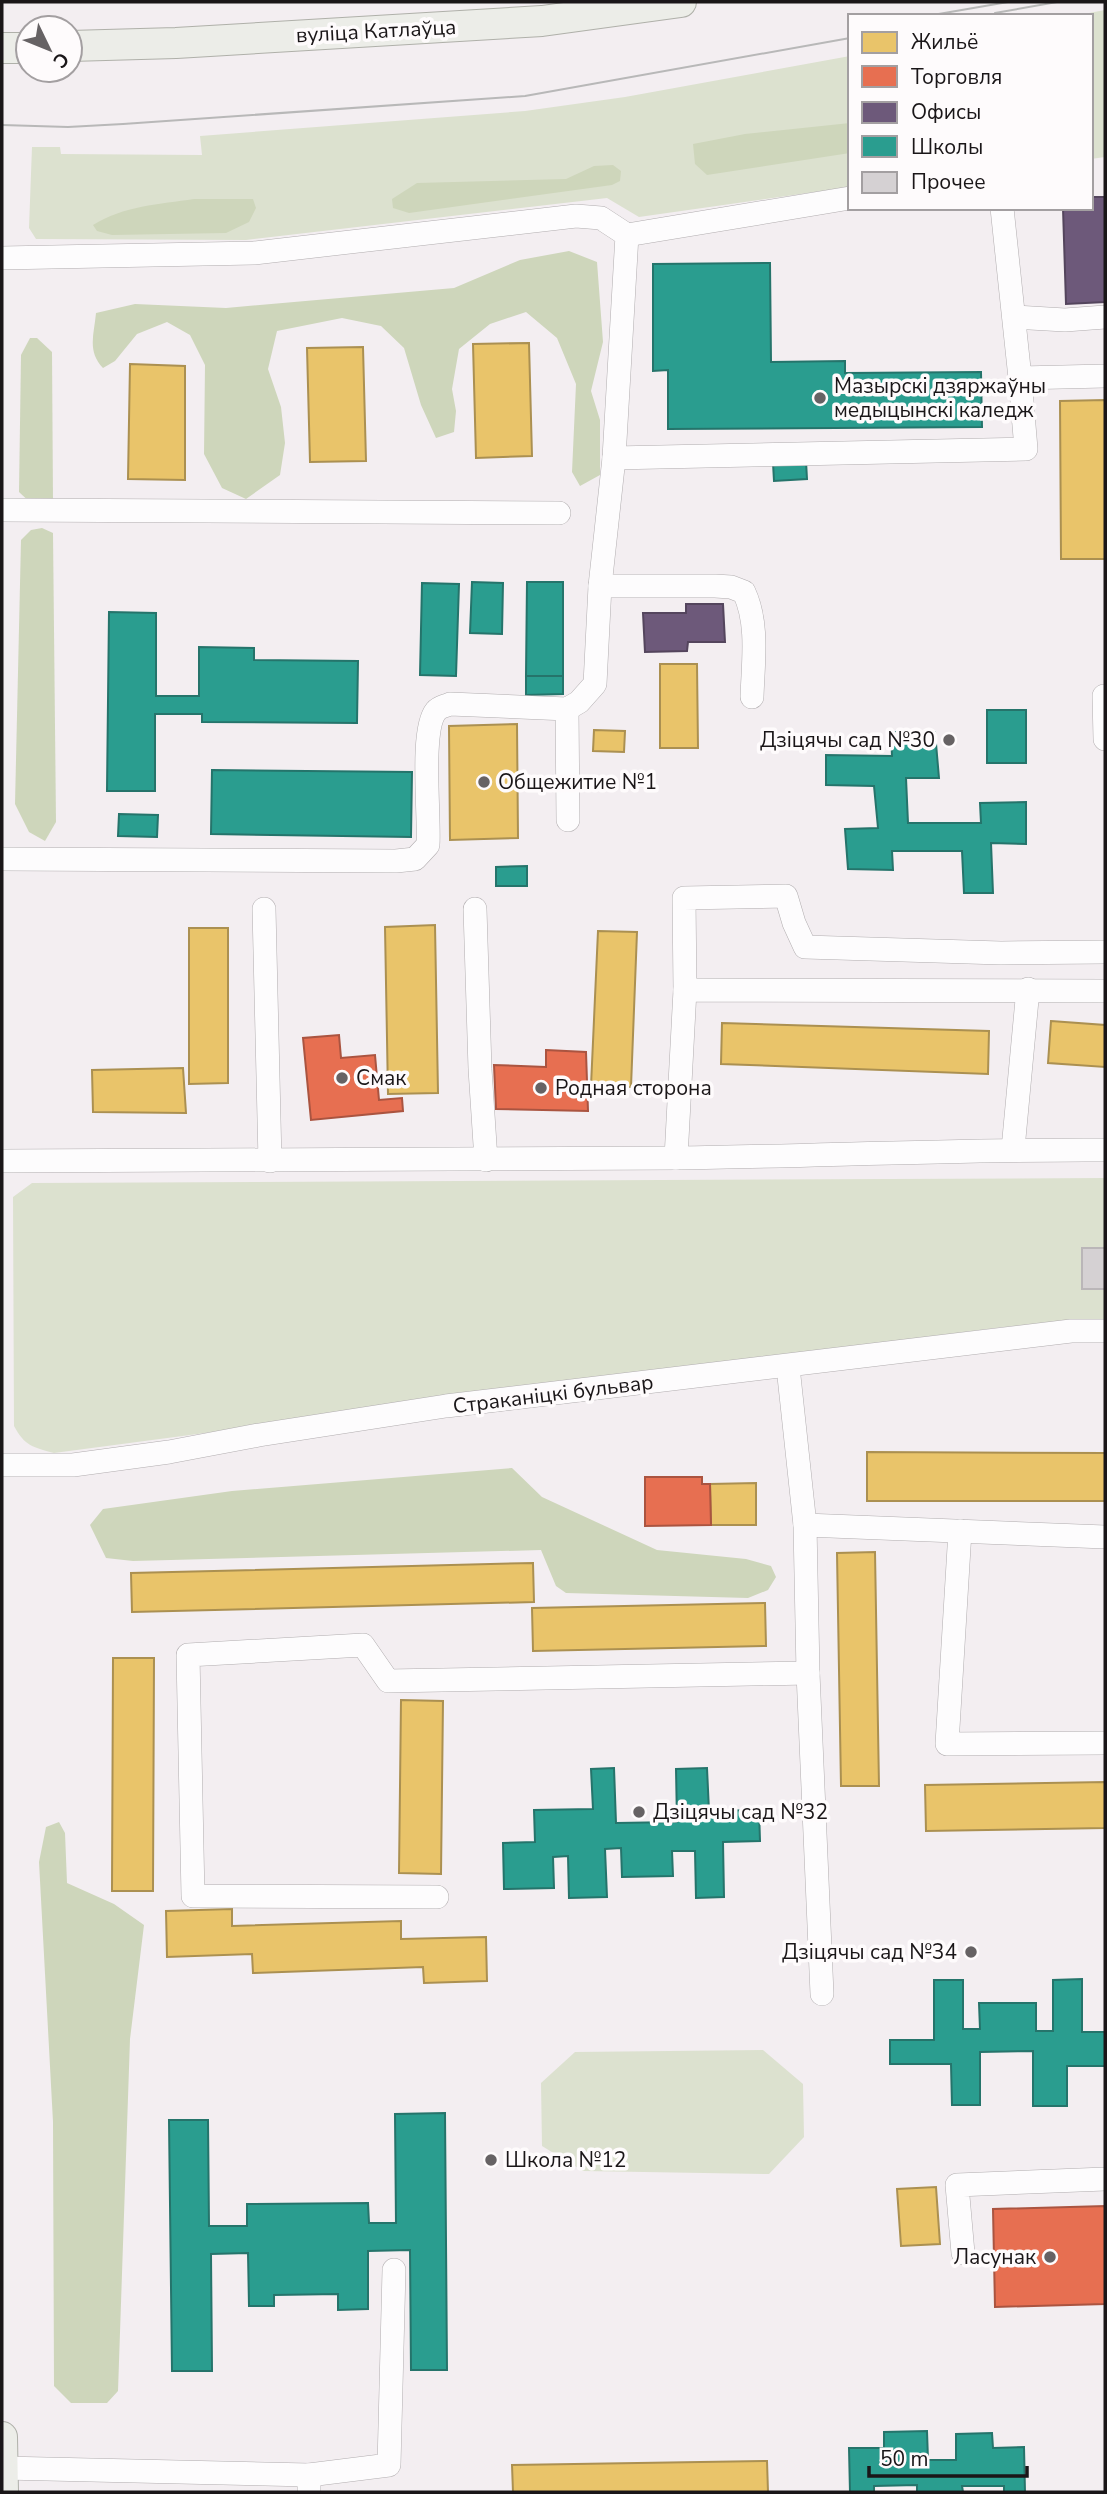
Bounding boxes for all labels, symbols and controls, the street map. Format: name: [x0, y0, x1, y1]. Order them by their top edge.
street label: вуліца Катлаўца: [295, 13, 457, 49]
north arrow: [14, 14, 84, 84]
legend: [848, 14, 1093, 210]
text: Жильё: [911, 28, 978, 56]
text: С: [47, 46, 75, 74]
text: Торговля: [911, 63, 1002, 91]
text: Офисы: [911, 98, 981, 126]
text: Школы: [911, 133, 983, 161]
text: Прочее: [911, 168, 986, 196]
place label: Мазырскі дзяржаўны медыцынскі каледж: [834, 372, 1046, 424]
marker: Мазырскі дзяржаўны медыцынскі каледж: [812, 390, 828, 406]
place label: Дзіцячы сад №30: [760, 726, 935, 754]
marker: Дзіцячы сад №30: [941, 732, 957, 748]
place label: Общежитие №1: [498, 768, 657, 796]
marker: Общежитие №1: [476, 774, 492, 790]
place label: Смак: [356, 1064, 407, 1092]
marker: Смак: [334, 1070, 350, 1086]
place label: Родная сторона: [555, 1074, 712, 1102]
marker: Родная сторона: [533, 1080, 549, 1096]
street label: Страканіцкі бульвар: [451, 1368, 655, 1420]
place label: Дзіцячы сад №32: [653, 1798, 828, 1826]
marker: Дзіцячы сад №32: [631, 1804, 647, 1820]
place label: Дзіцячы сад №34: [782, 1938, 957, 1966]
marker: Дзіцячы сад №34: [963, 1944, 979, 1960]
place label: Школа №12: [505, 2146, 626, 2174]
marker: Школа №12: [483, 2152, 499, 2168]
place label: Ласунак: [953, 2243, 1037, 2271]
marker: Ласунак: [1042, 2249, 1058, 2265]
scale bar: [869, 2434, 1026, 2478]
text: 50 m: [880, 2445, 929, 2473]

